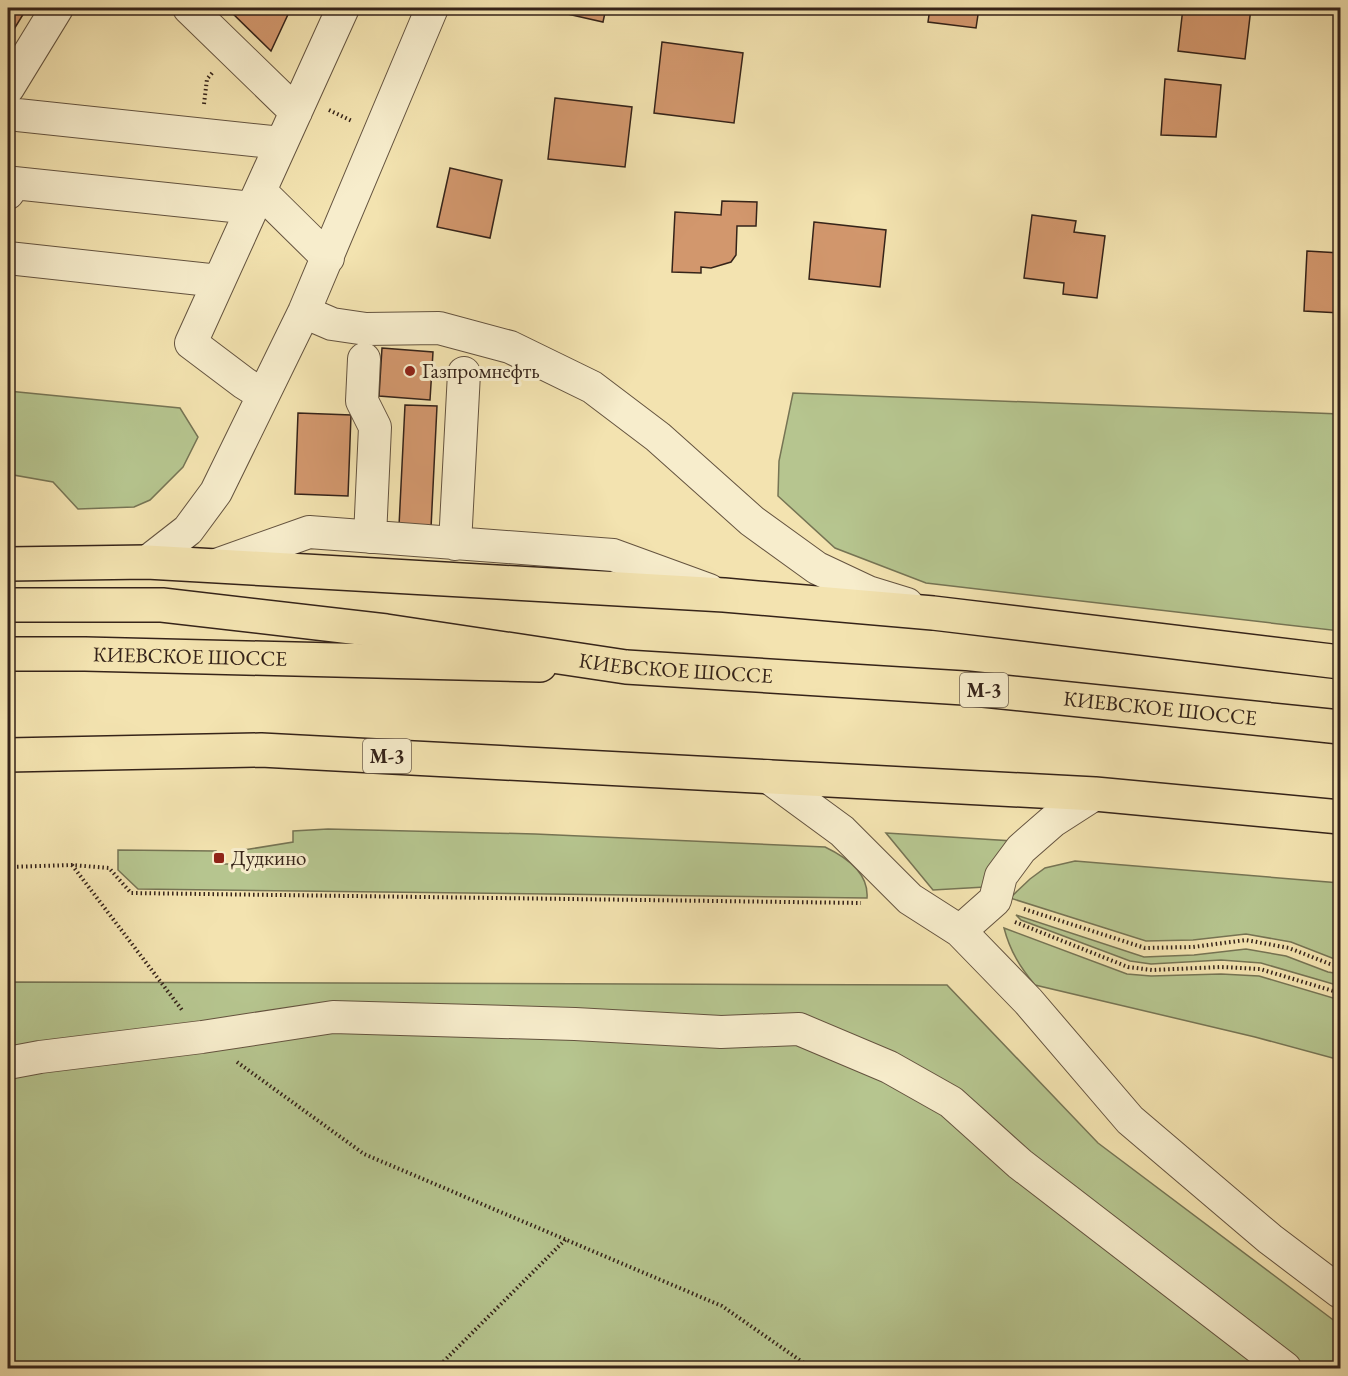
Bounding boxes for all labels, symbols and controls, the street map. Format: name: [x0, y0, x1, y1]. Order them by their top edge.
place label: Газпромнефть: [422, 357, 540, 384]
marker: Газпромнефть: [403, 364, 417, 378]
street label: КИЕВСКОЕ ШОССЕ: [93, 640, 288, 672]
street label: КИЕВСКОЕ ШОССЕ: [577, 646, 774, 689]
road number: М-3: [960, 673, 1008, 707]
street label: КИЕВСКОЕ ШОССЕ: [1062, 684, 1258, 731]
road number: М-3: [363, 739, 411, 773]
place label: Дудкино: [231, 844, 307, 871]
marker: Дудкино: [212, 851, 226, 865]

